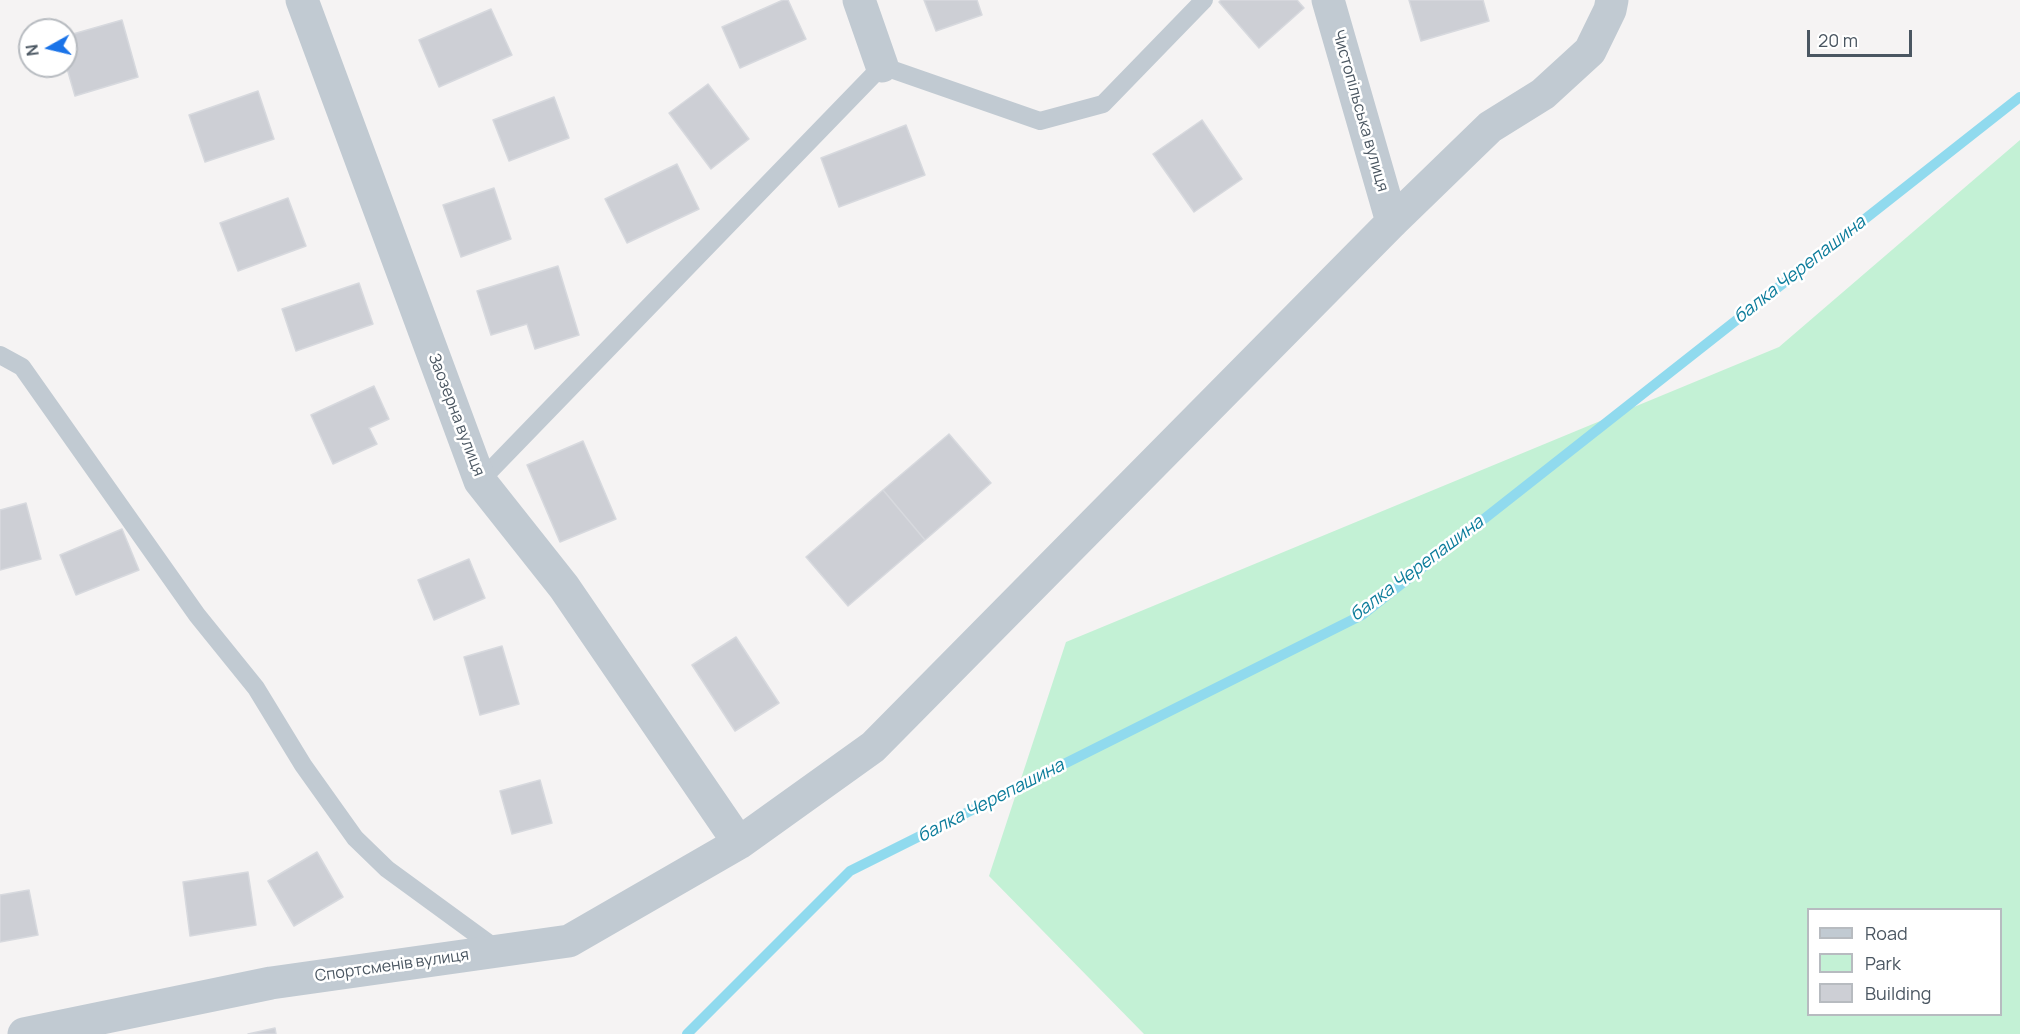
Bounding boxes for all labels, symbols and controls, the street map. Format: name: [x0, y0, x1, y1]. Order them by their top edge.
north arrow: [18, 18, 78, 78]
scale bar: [1810, 18, 1915, 56]
street label: Чистопільська вулиця: [1328, 28, 1392, 194]
text: 20 m: [1818, 28, 1858, 52]
text: N: [20, 43, 44, 57]
water label: балка Черепашина: [1730, 212, 1870, 328]
street label: Заозерна вулиця: [424, 351, 488, 479]
water label: балка Черепашина: [1346, 512, 1488, 626]
water label: балка Черепашина: [914, 755, 1068, 847]
legend: [1807, 908, 2002, 1016]
text: Road: [1865, 921, 1908, 945]
street label: Спортсменів вулиця: [314, 946, 470, 986]
text: Park: [1865, 951, 1901, 975]
text: Building: [1865, 981, 1931, 1005]

